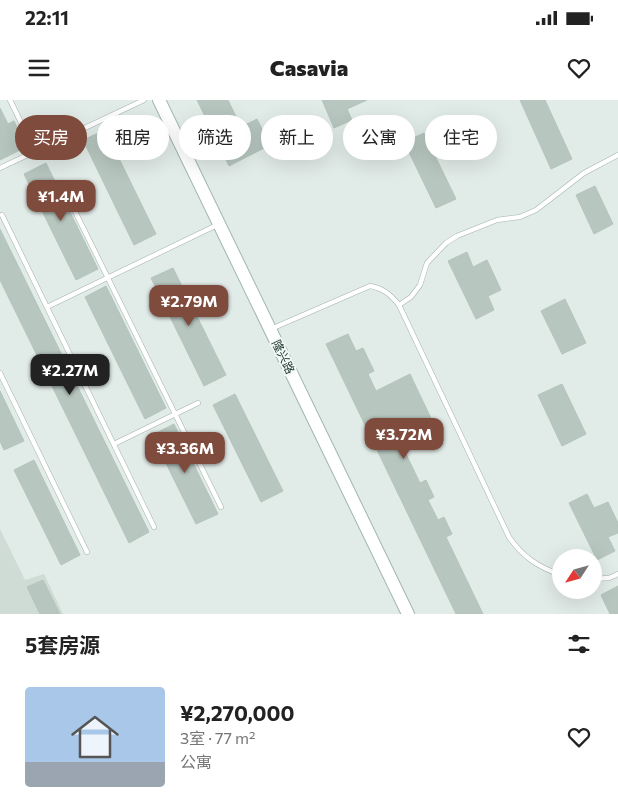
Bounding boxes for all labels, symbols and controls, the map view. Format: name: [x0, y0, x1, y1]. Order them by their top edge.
text: 22:11: [25, 6, 69, 29]
icon: menu: [25, 54, 53, 82]
text: Casavia: [270, 54, 348, 81]
icon: heart: [565, 54, 593, 82]
chip: 买房: [15, 115, 87, 160]
chip: 租房: [97, 115, 169, 160]
chip: 筛选: [179, 115, 251, 160]
chip: 新上: [261, 115, 333, 160]
chip: 公寓: [343, 115, 415, 160]
chip: 住宅: [425, 115, 497, 160]
pin: ¥1.4M: [26, 180, 96, 222]
text: ¥1.4M: [38, 186, 84, 205]
pin: ¥2.79M: [148, 284, 230, 327]
text: ¥2.79M: [160, 291, 218, 310]
street label: 隆兴路: [270, 337, 298, 376]
pin: ¥2.27M: [29, 354, 111, 396]
text: ¥2.27M: [42, 360, 98, 379]
pin: ¥3.72M: [363, 418, 445, 460]
text: ¥3.72M: [376, 424, 432, 443]
pin: ¥3.36M: [144, 432, 226, 474]
text: ¥3.36M: [156, 438, 214, 457]
north arrow: [552, 549, 602, 599]
map controls: [552, 549, 602, 599]
icon: filters: [565, 630, 593, 658]
text: 5套房源: [25, 632, 100, 657]
text: ¥2,270,000: [180, 700, 294, 725]
icon: home: [65, 707, 125, 767]
icon: heart: [565, 723, 593, 751]
text: 3室 · 77 m²: [180, 728, 255, 747]
text: 公寓: [180, 752, 212, 771]

